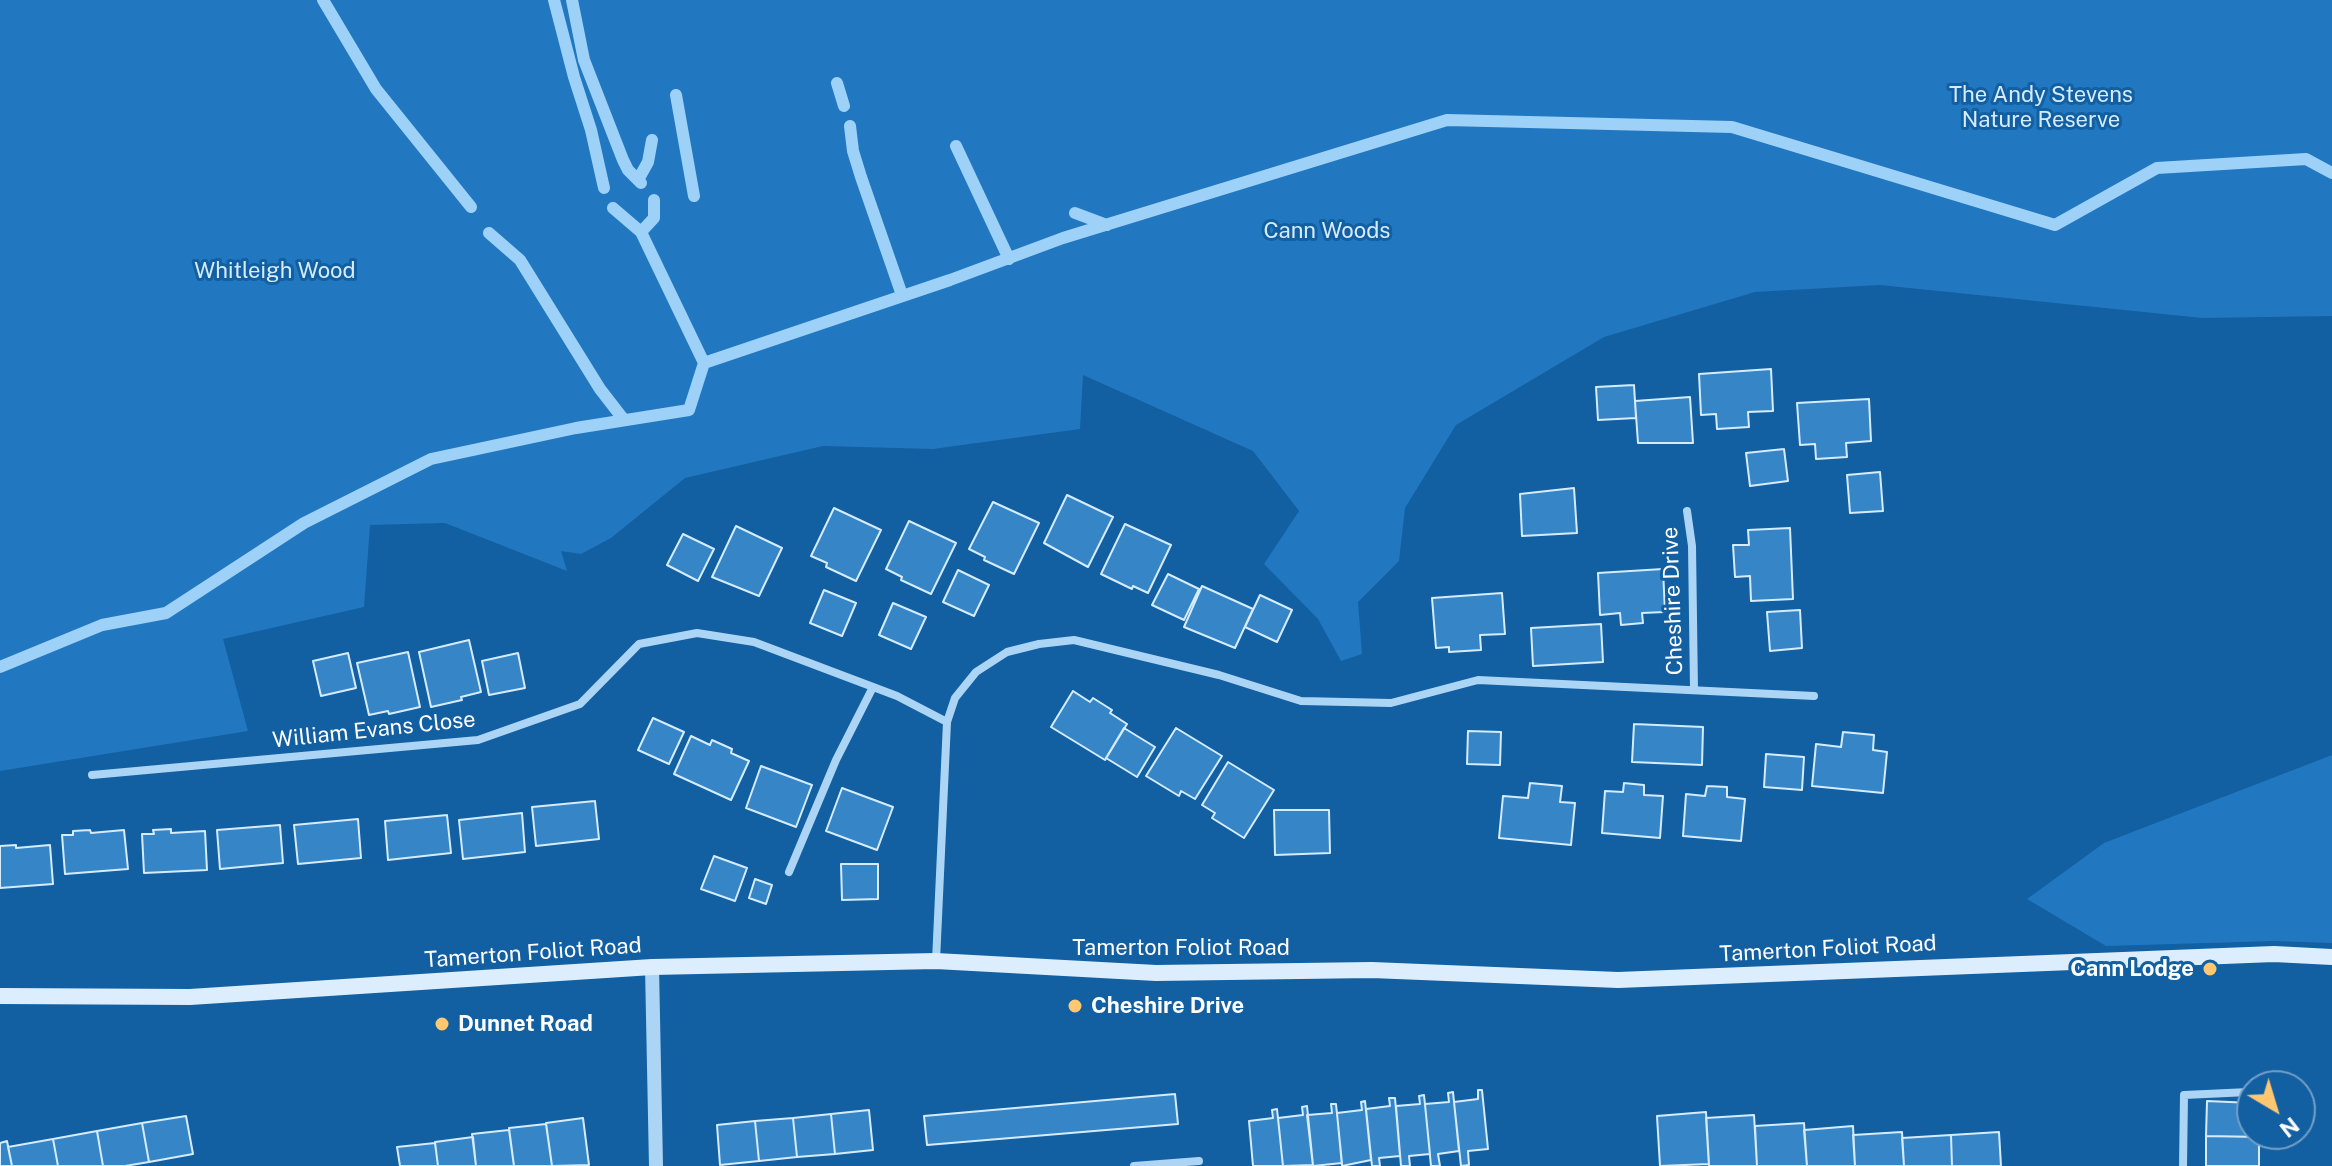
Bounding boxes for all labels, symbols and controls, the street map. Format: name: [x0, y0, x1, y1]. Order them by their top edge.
park label: The Andy Stevens Nature Reserve: [1949, 82, 2133, 134]
park label: Cann Woods: [1263, 218, 1391, 244]
park label: Whitleigh Wood: [194, 258, 356, 284]
street label: Cheshire Drive: [1657, 526, 1689, 676]
street label: William Evans Close: [271, 706, 477, 754]
street label: Tamerton Foliot Road: [1719, 930, 1937, 968]
street label: Tamerton Foliot Road: [424, 932, 642, 974]
street label: Tamerton Foliot Road: [1072, 935, 1290, 961]
place label: Cann Lodge: [2070, 956, 2194, 982]
marker: Cann Lodge: [2201, 960, 2219, 978]
place label: Cheshire Drive: [1091, 993, 1244, 1019]
marker: Cheshire Drive: [1066, 997, 1084, 1015]
place label: Dunnet Road: [458, 1011, 593, 1037]
marker: Dunnet Road: [433, 1015, 451, 1033]
north arrow: [2236, 1070, 2316, 1150]
text: N: [2275, 1112, 2304, 1143]

